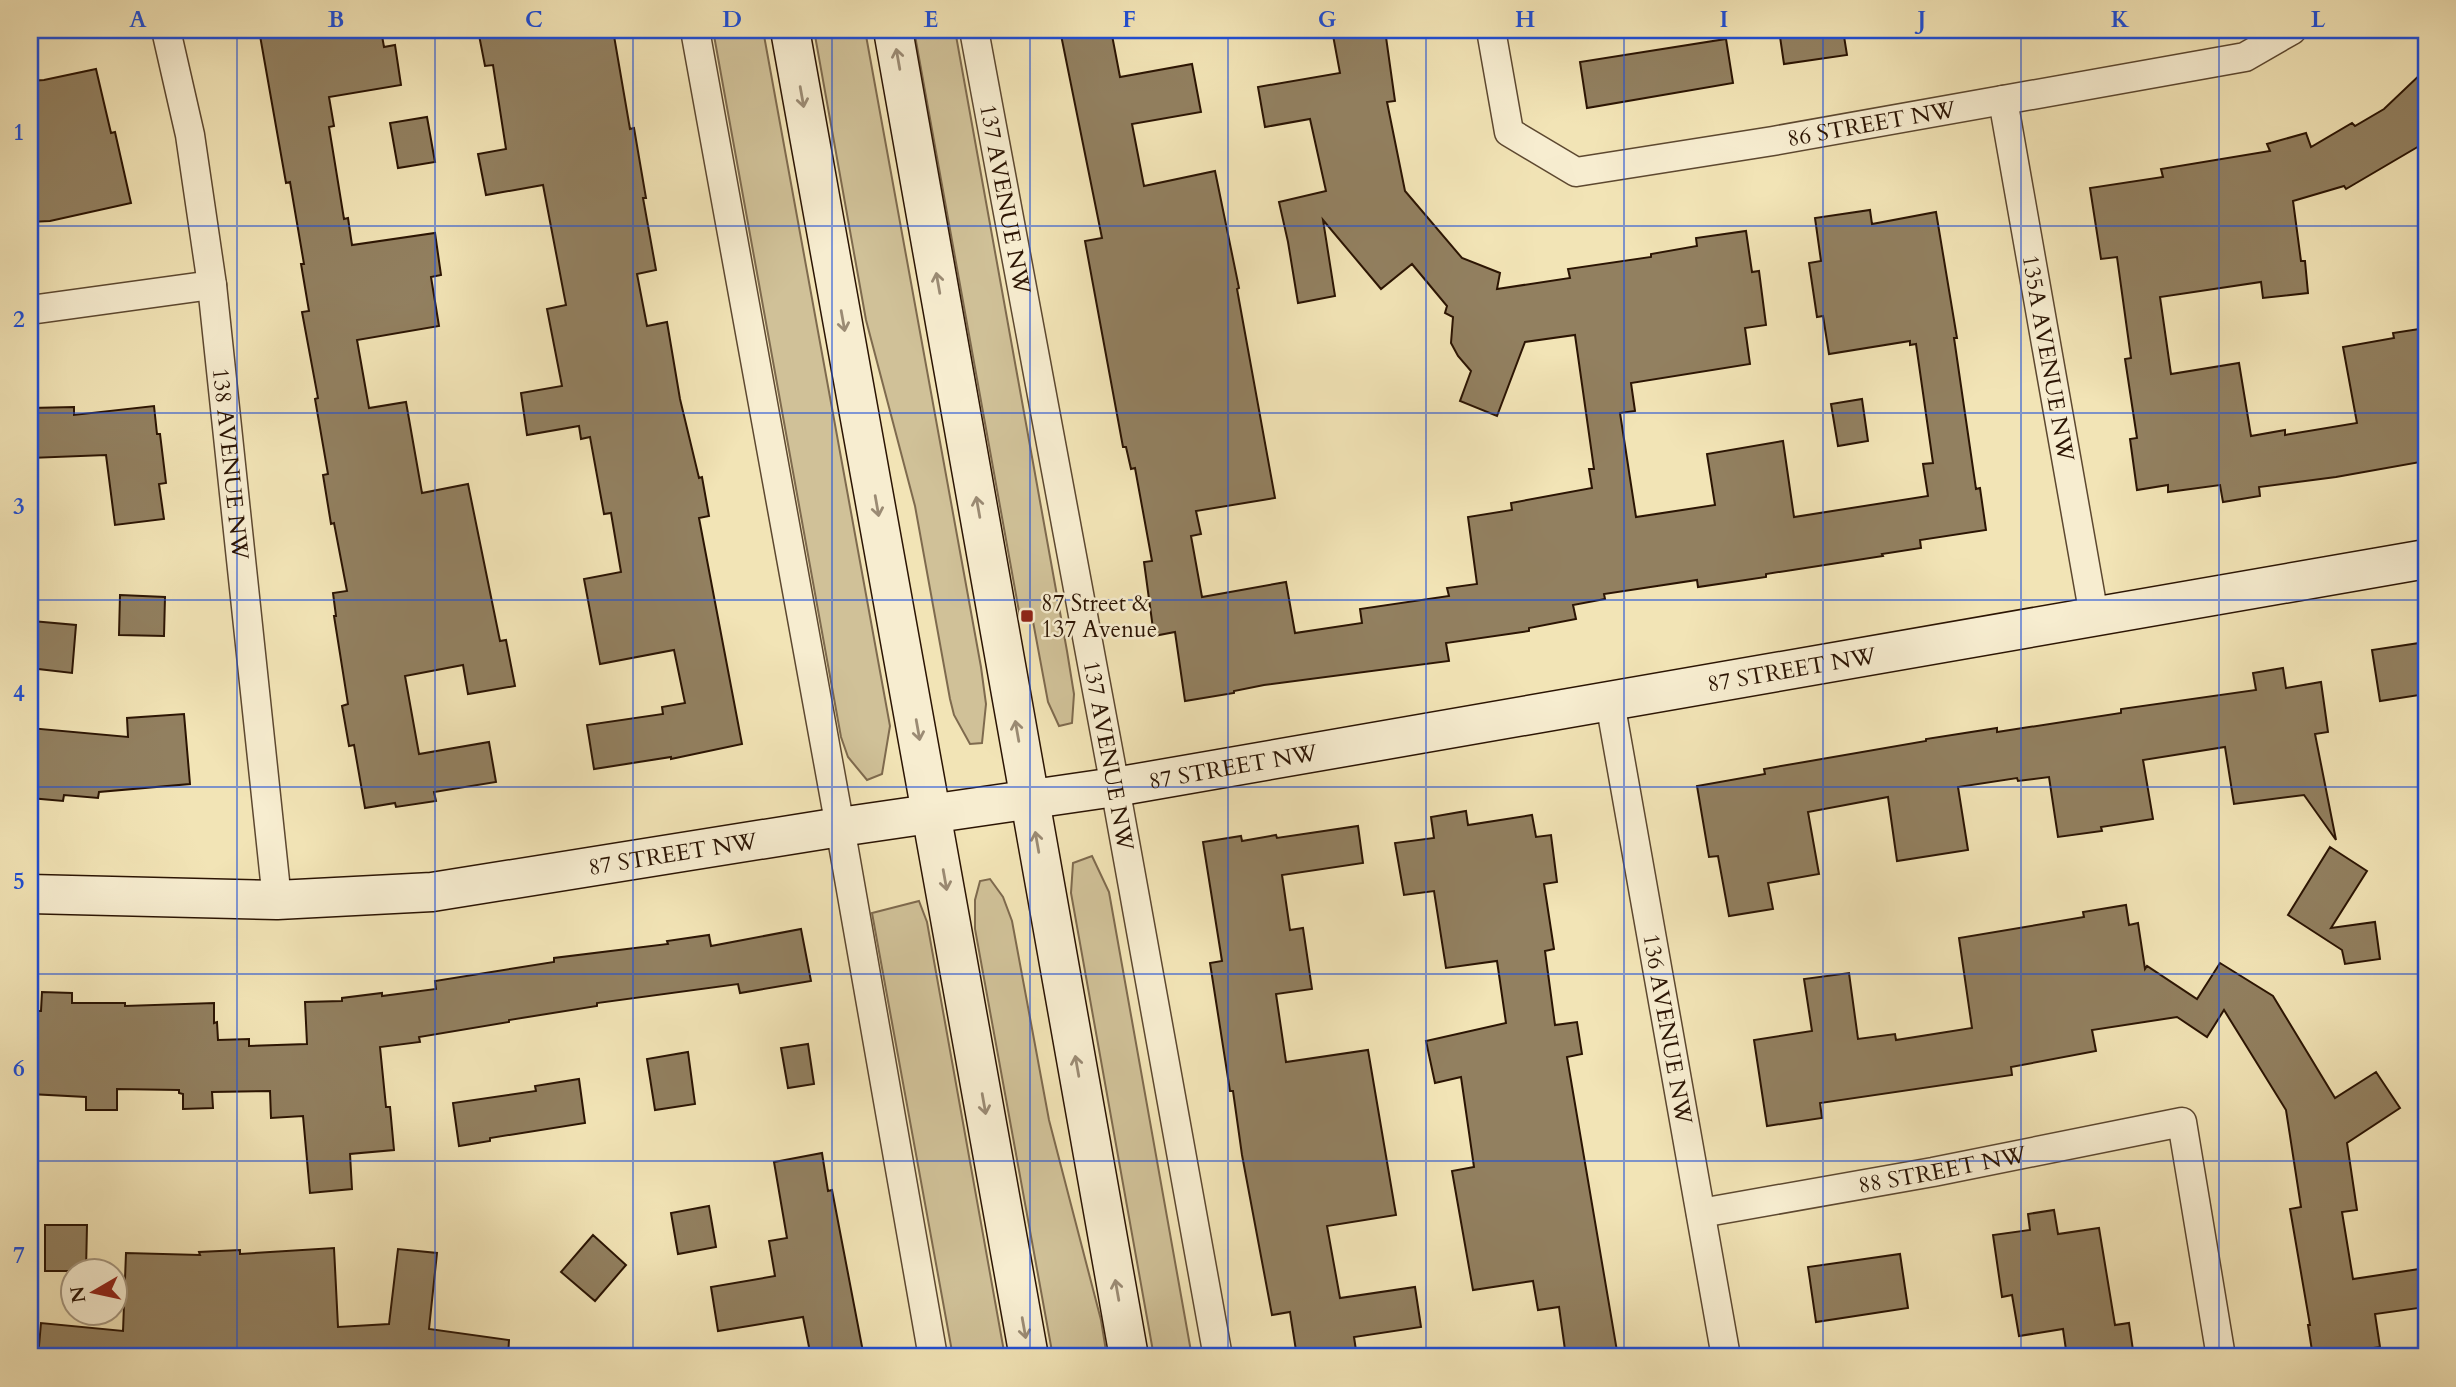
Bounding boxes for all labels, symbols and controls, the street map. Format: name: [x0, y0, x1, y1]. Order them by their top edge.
text: A: [129, 4, 147, 35]
text: B: [328, 4, 344, 35]
text: C: [525, 4, 543, 35]
text: D: [722, 4, 742, 35]
text: E: [924, 4, 938, 35]
text: F: [1122, 4, 1136, 35]
text: G: [1318, 4, 1337, 35]
text: H: [1515, 4, 1535, 35]
text: I: [1720, 4, 1728, 35]
text: J: [1915, 4, 1926, 35]
text: K: [2111, 4, 2130, 35]
text: L: [2311, 4, 2326, 35]
one-way arrow: [891, 48, 904, 71]
one-way arrow: [796, 85, 809, 108]
street label: 86 STREET NW: [1785, 94, 1959, 154]
street label: 137 AVENUE NW: [972, 102, 1038, 297]
text: 1: [13, 117, 25, 148]
street label: 135A AVENUE NW: [2015, 252, 2082, 464]
one-way arrow: [930, 272, 944, 295]
text: 2: [13, 304, 25, 335]
one-way arrow: [837, 309, 850, 332]
street label: 138 AVENUE NW: [205, 366, 256, 562]
text: 3: [13, 491, 25, 522]
one-way arrow: [871, 494, 884, 517]
one-way arrow: [970, 496, 984, 519]
place label: 87 Street & 137 Avenue: [1041, 588, 1157, 645]
marker: 87 Street & 137 Avenue: [1019, 608, 1035, 624]
street label: 87 STREET NW: [1705, 640, 1879, 700]
street label: 137 AVENUE NW: [1076, 658, 1141, 854]
text: 4: [13, 678, 25, 709]
one-way arrow: [911, 718, 925, 741]
one-way arrow: [1010, 720, 1024, 743]
street label: 87 STREET NW: [1146, 737, 1320, 797]
street label: 87 STREET NW: [586, 825, 760, 883]
one-way arrow: [1030, 831, 1043, 854]
text: 5: [13, 866, 25, 897]
one-way arrow: [938, 868, 952, 891]
street label: 136 AVENUE NW: [1635, 931, 1700, 1127]
text: 6: [13, 1053, 25, 1084]
one-way arrow: [1070, 1055, 1083, 1078]
one-way arrow: [978, 1092, 992, 1115]
street label: 88 STREET NW: [1856, 1139, 2030, 1201]
text: 7: [13, 1240, 25, 1271]
north arrow: [60, 1258, 130, 1328]
one-way arrow: [1110, 1279, 1123, 1302]
text: N: [64, 1284, 92, 1305]
one-way arrow: [1018, 1316, 1031, 1339]

